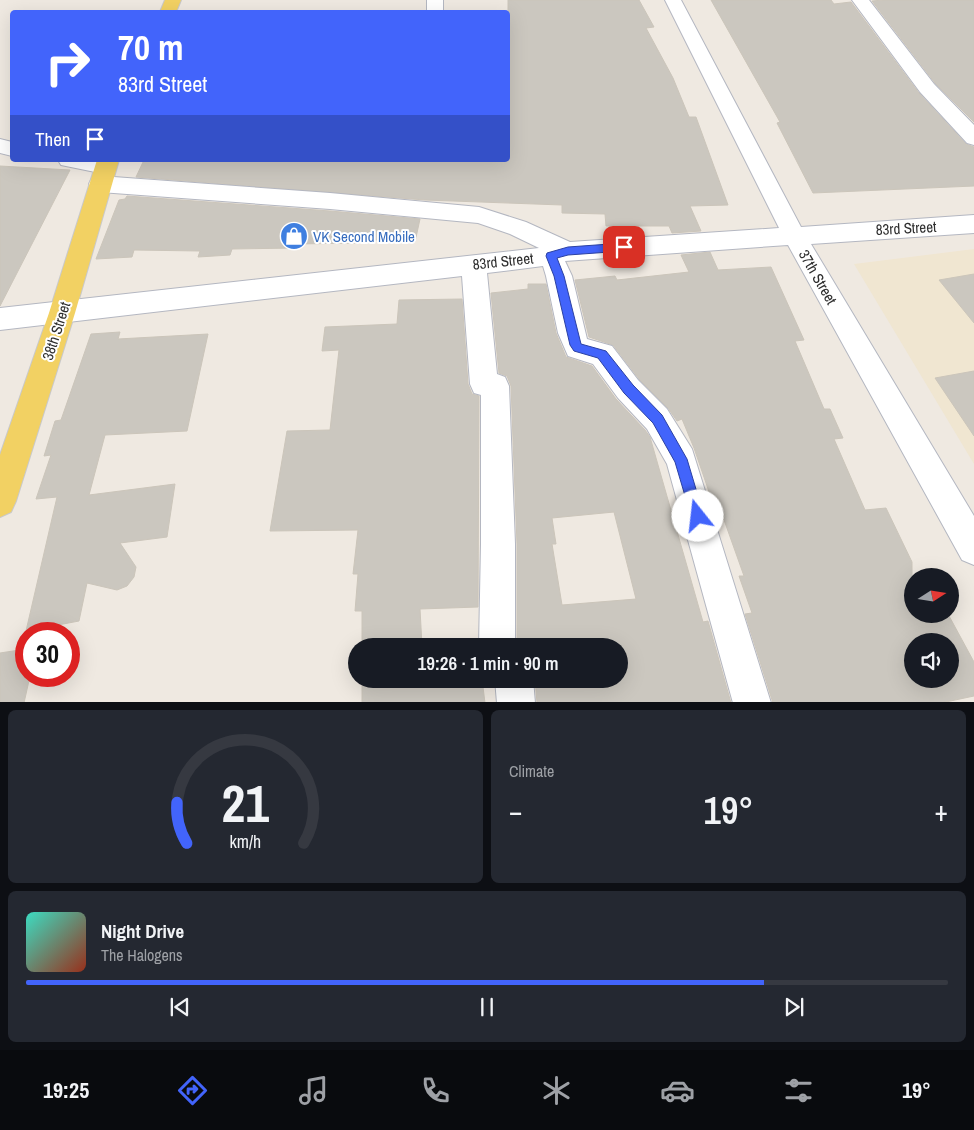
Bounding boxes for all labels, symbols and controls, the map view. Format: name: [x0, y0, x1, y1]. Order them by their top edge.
text: 70 m: [118, 24, 183, 71]
icon: right: [35, 30, 100, 95]
text: 83rd Street: [118, 69, 207, 99]
icon: arrive: [81, 125, 109, 153]
text: Then: [35, 126, 71, 152]
street label: 83rd Street: [875, 216, 938, 240]
shop icon: VK Second Mobile: [279, 221, 309, 251]
place label: VK Second Mobile: [313, 226, 415, 247]
pin: [603, 226, 645, 268]
icon: arrive: [610, 233, 638, 261]
street label: 37th Street: [794, 246, 842, 309]
street label: 83rd Street: [472, 247, 535, 275]
street label: 38th Street: [37, 299, 75, 363]
position arrow: [671, 489, 723, 541]
north arrow: [904, 568, 959, 622]
map controls: [904, 568, 959, 688]
speed limit sign: 30: [15, 622, 80, 687]
button: sound: [904, 633, 959, 688]
text: 19:26 · 1 min · 90 m: [418, 650, 558, 676]
text: Climate: [509, 760, 554, 782]
text: 21: [222, 768, 269, 838]
text: 19°: [704, 785, 753, 836]
text: −: [509, 792, 522, 830]
text: +: [935, 792, 948, 830]
text: km/h: [230, 830, 261, 854]
text: Night Drive: [101, 918, 184, 944]
text: The Halogens: [101, 944, 183, 966]
icon: previous: [166, 993, 194, 1021]
icon: pause: [473, 993, 501, 1021]
icon: next: [780, 993, 808, 1021]
icon: directions: [175, 1073, 210, 1108]
icon: music: [296, 1073, 331, 1108]
icon: phone: [418, 1073, 453, 1108]
icon: climate: [539, 1073, 574, 1108]
icon: car: [660, 1073, 695, 1108]
icon: filters: [781, 1073, 816, 1108]
text: 19:25: [43, 1075, 89, 1105]
text: 19°: [902, 1075, 931, 1105]

